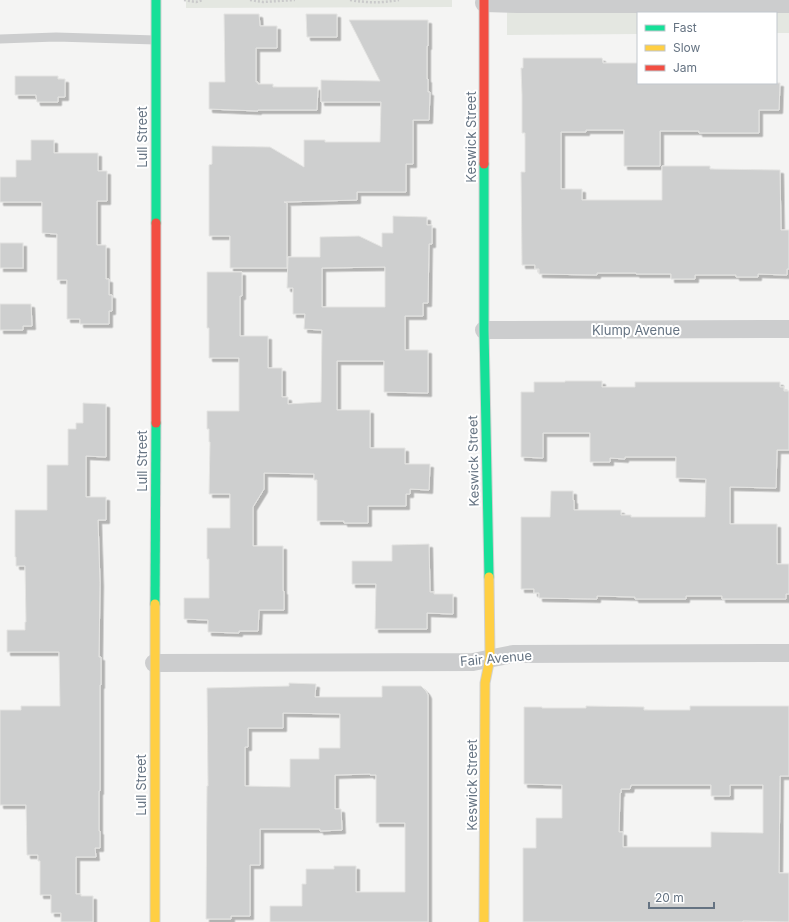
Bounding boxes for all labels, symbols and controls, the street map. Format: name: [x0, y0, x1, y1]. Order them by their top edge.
legend: [637, 12, 777, 84]
text: Fast: [673, 20, 697, 35]
text: Slow: [673, 40, 701, 55]
text: Jam: [673, 60, 697, 75]
street label: Keswick Street: [463, 91, 479, 183]
street label: Lull Street: [134, 106, 150, 168]
street label: Klump Avenue: [592, 322, 680, 338]
street label: Keswick Street: [464, 415, 482, 507]
street label: Lull Street: [134, 430, 150, 492]
street label: Fair Avenue: [459, 647, 533, 669]
street label: Keswick Street: [464, 739, 480, 831]
street label: Lull Street: [133, 754, 149, 816]
scale bar: [649, 884, 714, 910]
text: 20 m: [655, 890, 684, 905]

